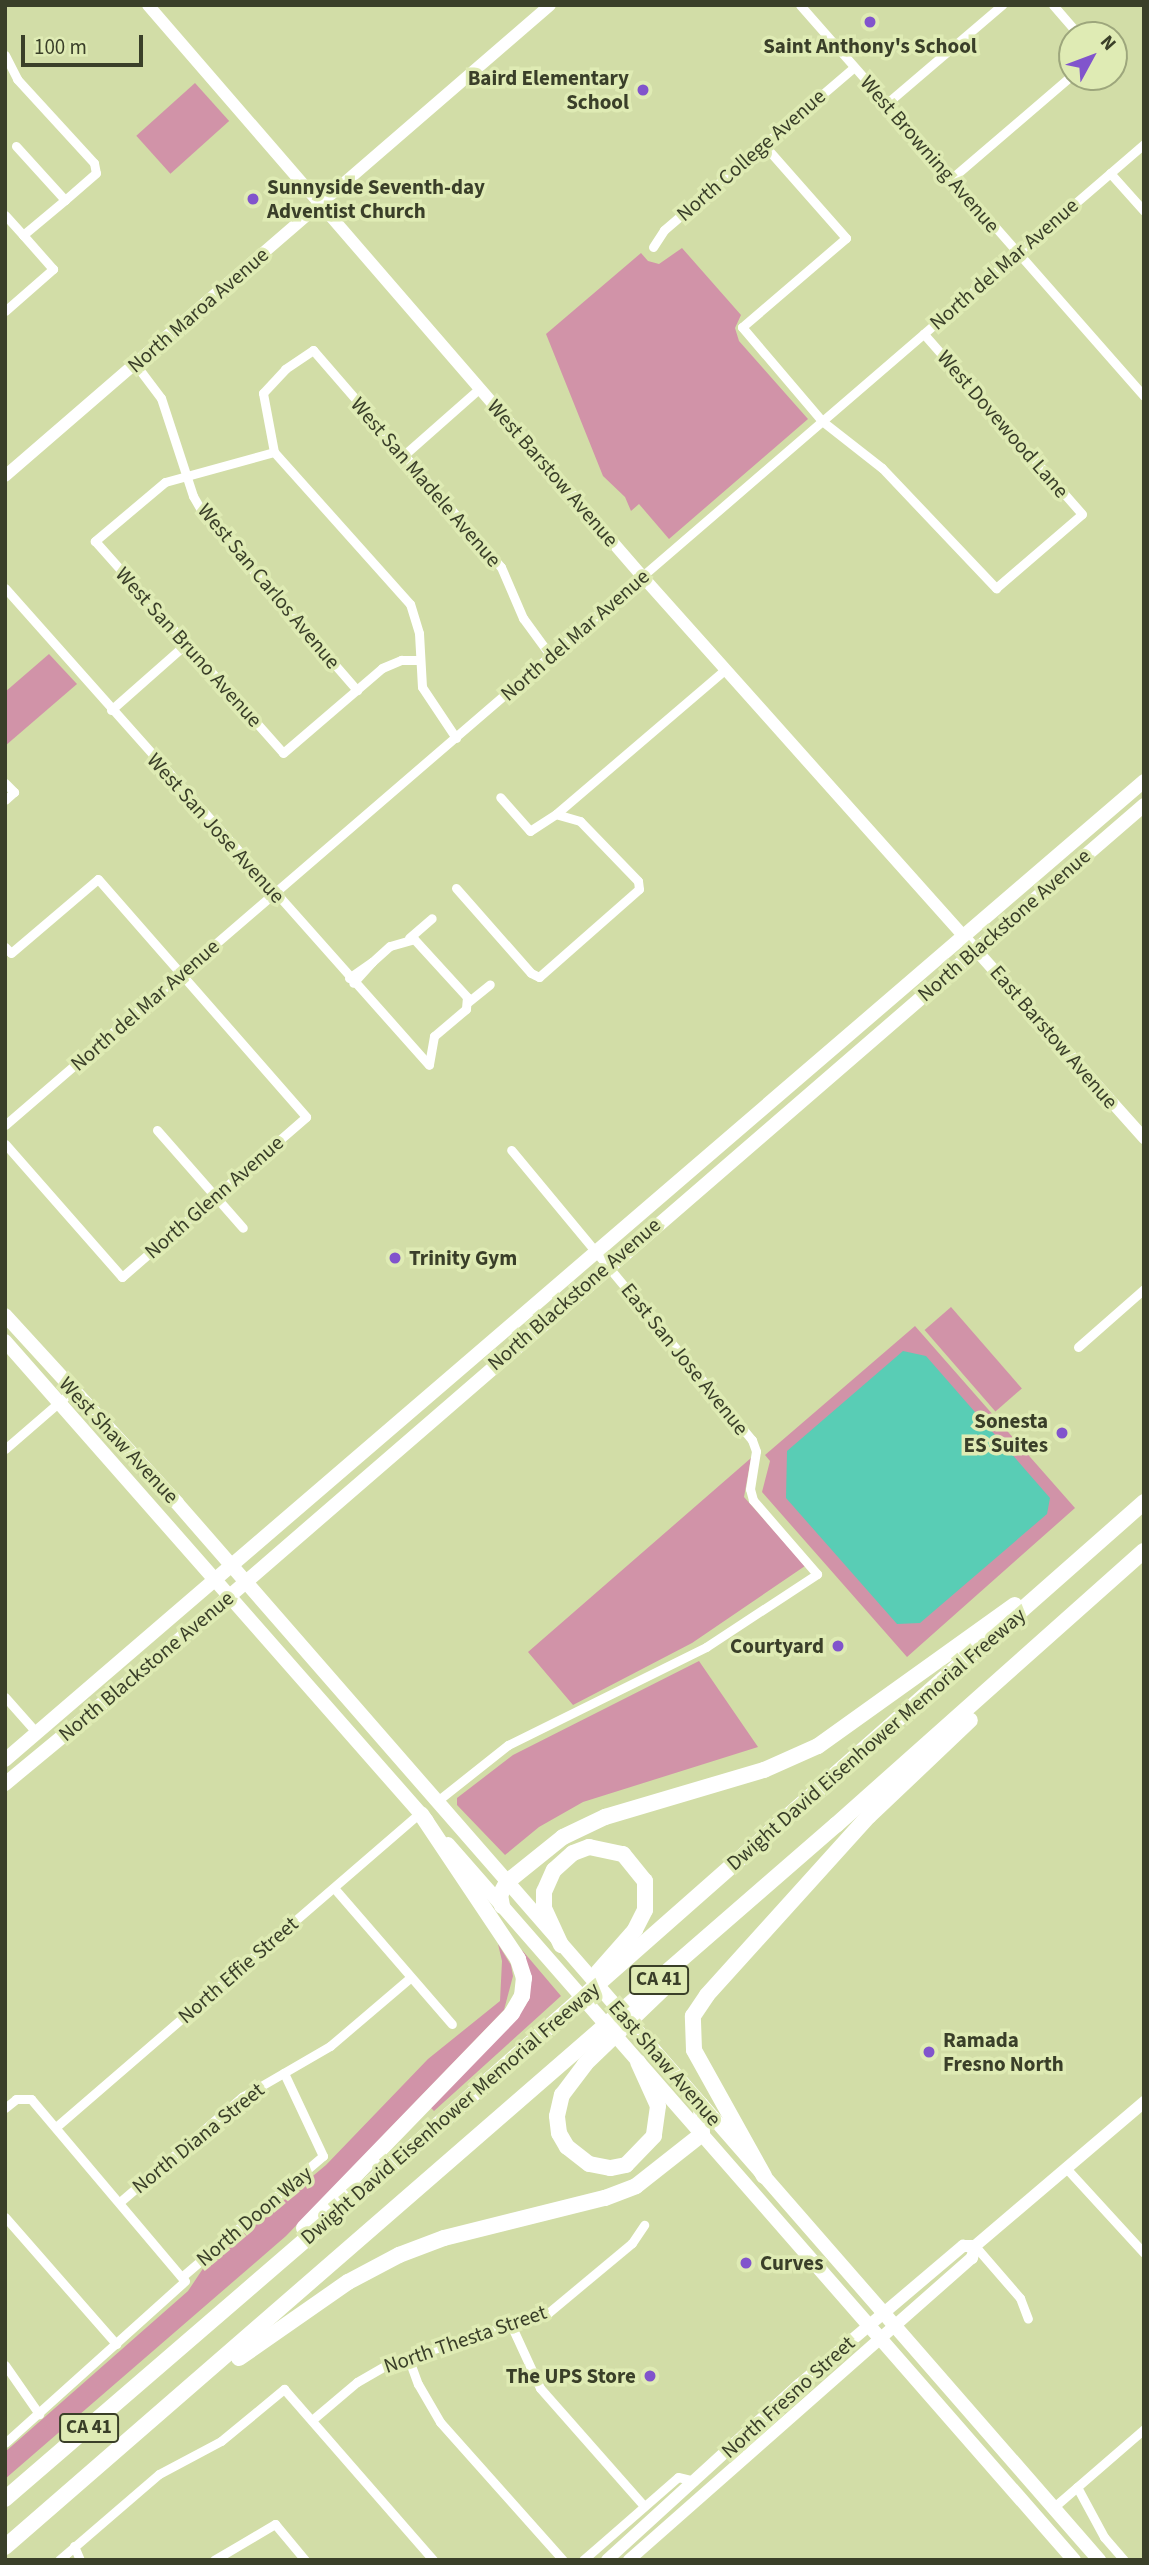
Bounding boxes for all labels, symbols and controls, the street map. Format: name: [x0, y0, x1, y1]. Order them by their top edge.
marker: Saint Anthony's School: [862, 14, 878, 30]
scale bar: [24, 21, 147, 65]
north arrow: [1058, 21, 1128, 91]
text: N: [1093, 30, 1122, 57]
text: 100 m: [34, 32, 87, 62]
place label: Saint Anthony's School: [763, 33, 977, 59]
place label: Baird Elementary School: [468, 65, 629, 115]
street label: West Browning Avenue: [855, 70, 1005, 238]
marker: Baird Elementary School: [635, 82, 651, 98]
street label: North College Avenue: [671, 84, 831, 226]
place label: Sunnyside Seventh-day Adventist Church: [267, 174, 485, 224]
marker: Sunnyside Seventh-day Adventist Church: [245, 191, 261, 207]
street label: North del Mar Avenue: [925, 193, 1083, 335]
street label: North Maroa Avenue: [122, 242, 274, 378]
street label: West Dovewood Lane: [932, 345, 1074, 503]
street label: West San Madele Avenue: [345, 392, 507, 572]
street label: West Barstow Avenue: [482, 394, 624, 552]
street label: West San Carlos Avenue: [192, 498, 346, 674]
street label: West San Bruno Avenue: [110, 562, 268, 732]
street label: North del Mar Avenue: [496, 564, 654, 706]
street label: West San Jose Avenue: [142, 748, 290, 908]
street label: North Blackstone Avenue: [912, 843, 1096, 1007]
street label: North del Mar Avenue: [66, 934, 224, 1076]
street label: East Barstow Avenue: [985, 960, 1123, 1114]
street label: North Glenn Avenue: [139, 1130, 289, 1264]
street label: North Blackstone Avenue: [482, 1212, 666, 1376]
place label: Trinity Gym: [409, 1245, 517, 1271]
marker: Trinity Gym: [387, 1250, 403, 1266]
street label: East San Jose Avenue: [616, 1278, 754, 1440]
street label: West Shaw Avenue: [54, 1371, 184, 1509]
place label: Sonesta ES Suites: [963, 1408, 1048, 1458]
marker: Sonesta ES Suites: [1054, 1425, 1070, 1441]
street label: North Blackstone Avenue: [53, 1585, 239, 1747]
street label: Dwight David Eisenhower Memorial Freeway: [721, 1602, 1031, 1876]
place label: Courtyard: [730, 1633, 824, 1659]
marker: Courtyard: [830, 1638, 846, 1654]
street label: North Effie Street: [173, 1911, 303, 2029]
road number: CA 41: [628, 1964, 690, 1996]
street label: Dwight David Eisenhower Memorial Freeway: [295, 1976, 605, 2250]
street label: East Shaw Avenue: [603, 1995, 727, 2131]
place label: Ramada Fresno North: [943, 2027, 1064, 2077]
marker: Ramada Fresno North: [921, 2044, 937, 2060]
street label: North Diana Street: [127, 2077, 269, 2199]
street label: North Doon Way: [191, 2160, 317, 2272]
place label: Curves: [760, 2250, 823, 2276]
marker: Curves: [738, 2255, 754, 2271]
street label: North Thesta Street: [380, 2299, 550, 2379]
street label: North Fresno Street: [716, 2330, 860, 2464]
place label: The UPS Store: [506, 2363, 636, 2389]
marker: The UPS Store: [642, 2368, 658, 2384]
road number: CA 41: [57, 2412, 120, 2444]

